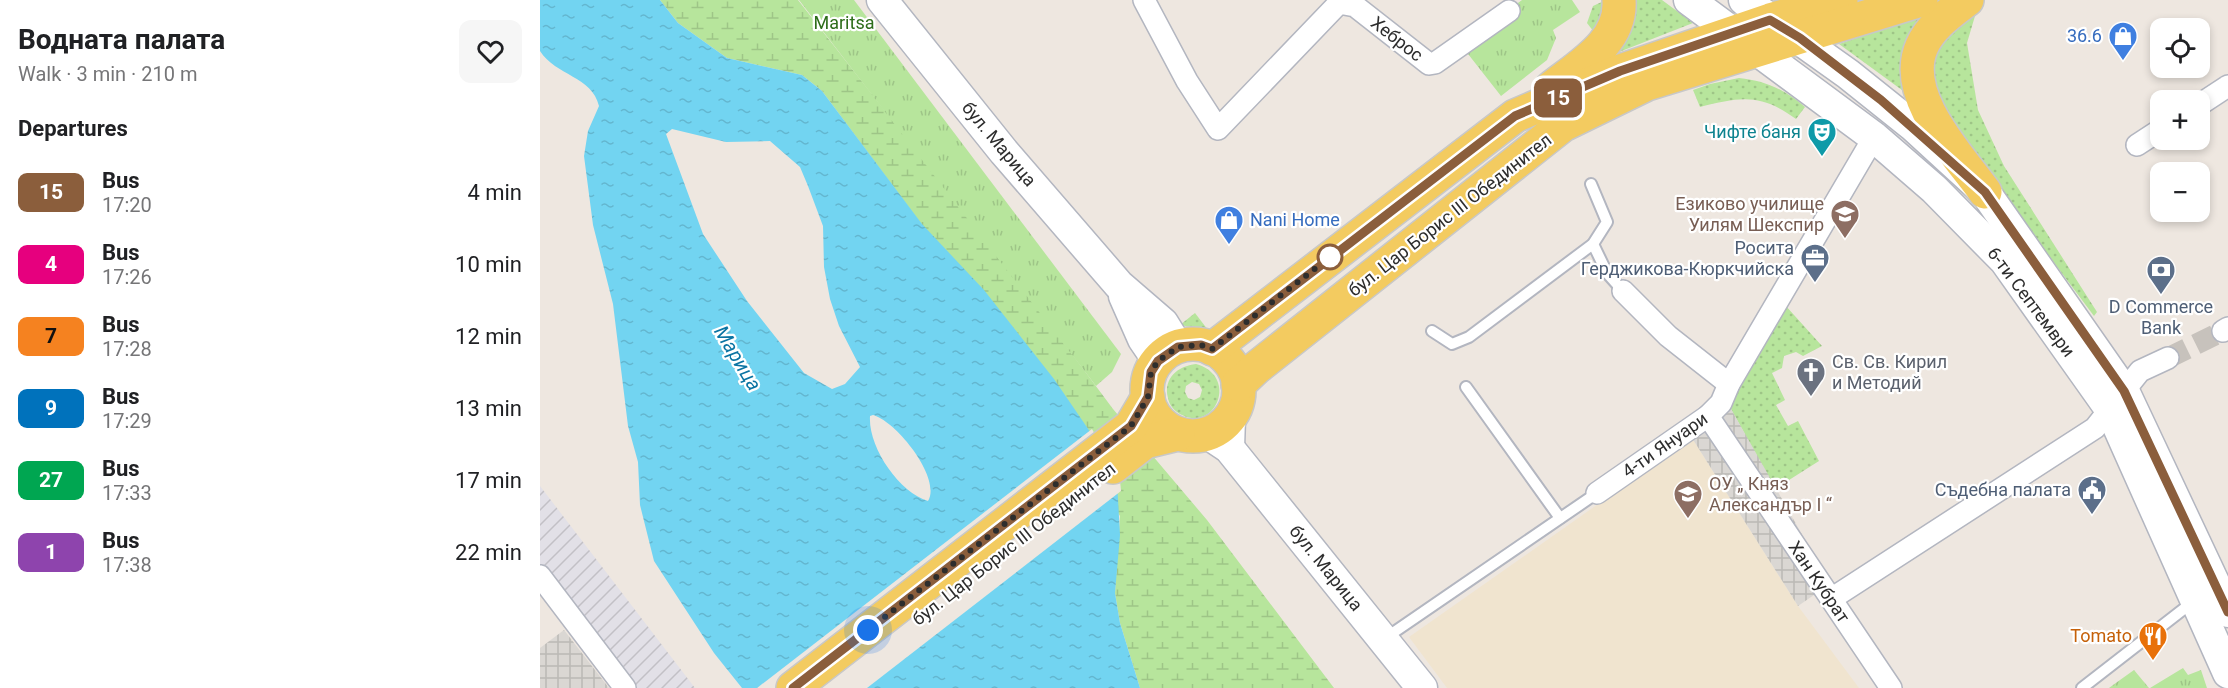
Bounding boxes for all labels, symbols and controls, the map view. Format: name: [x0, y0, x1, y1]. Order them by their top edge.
park label: Maritsa: [814, 12, 874, 33]
street label: Хеброс: [1367, 12, 1427, 65]
map controls: [2150, 18, 2210, 222]
button: locate: [2150, 18, 2210, 78]
button: heart: [459, 20, 522, 83]
shop icon: 36.6: [2107, 20, 2139, 62]
text: Водната палата: [18, 23, 225, 56]
place label: 36.6: [2067, 25, 2102, 46]
text: Walk · 3 min · 210 m: [18, 62, 197, 86]
line badge: 15: [1531, 78, 1585, 118]
text: 15: [1546, 86, 1570, 110]
button: +: [2150, 90, 2210, 150]
street label: бул. Марица: [958, 97, 1041, 190]
text: Departures: [18, 116, 128, 141]
theatre icon: Чифте баня: [1806, 116, 1838, 158]
place label: Чифте баня: [1704, 121, 1801, 142]
street label: бул. Цар Борис III Обединител: [1344, 129, 1556, 301]
button: −: [2150, 162, 2210, 222]
text: Bus: [102, 168, 140, 193]
text: 15: [39, 180, 63, 204]
text: 4 min: [467, 180, 522, 205]
text: 17:20: [102, 193, 152, 217]
place label: Езиково училище Уилям Шекспир: [1675, 193, 1824, 235]
school or university icon: Езиково училище Уилям Шекспир: [1829, 198, 1861, 240]
shop icon: Nani Home: [1213, 204, 1245, 246]
place label: Nani Home: [1250, 209, 1340, 230]
place label: Росита Герджикова-Кюркчийска: [1581, 237, 1794, 279]
text: Bus: [102, 240, 140, 265]
office icon: Росита Герджикова-Кюркчийска: [1799, 242, 1831, 284]
street label: 6-ти Септември: [1983, 243, 2079, 361]
unlabelled marker: [1317, 244, 1343, 270]
text: 4: [45, 252, 57, 276]
text: 10 min: [455, 252, 522, 277]
bank icon: D Commerce Bank: [2145, 254, 2177, 296]
text: 17:26: [102, 265, 152, 289]
place label: D Commerce Bank: [2109, 296, 2213, 338]
text: Bus: [102, 312, 140, 337]
water label: Марица: [709, 321, 767, 395]
text: 7: [45, 324, 57, 348]
text: 12 min: [455, 324, 522, 349]
text: 17:28: [102, 337, 152, 361]
place label: Св. Св. Кирил и Методий: [1832, 351, 1947, 393]
church icon: Св. Св. Кирил и Методий: [1795, 356, 1827, 398]
text: Bus: [102, 384, 140, 409]
text: 9: [45, 396, 57, 420]
text: 13 min: [455, 396, 522, 421]
street label: 4-ти Януари: [1618, 408, 1711, 482]
text: 17:29: [102, 409, 152, 433]
text: Bus: [102, 456, 140, 481]
street label: бул. Цар Борис III Обединител: [908, 458, 1120, 630]
text: 27: [39, 468, 63, 492]
text: 17 min: [455, 468, 522, 493]
place label: ОУ „ Княз Александър I “: [1709, 473, 1833, 515]
public building icon: Съдебна палата: [2076, 474, 2108, 516]
school or university icon: ОУ „ Княз Александър I “: [1672, 478, 1704, 520]
place label: Съдебна палата: [1935, 479, 2071, 500]
text: 17:33: [102, 481, 152, 505]
street label: бул. Марица: [1285, 521, 1367, 615]
text: Bus: [102, 528, 140, 553]
street label: Хан Кубрат: [1784, 537, 1855, 627]
text: 1: [45, 540, 57, 564]
text: 22 min: [455, 540, 522, 565]
text: 17:38: [102, 553, 152, 577]
your location: [853, 615, 883, 645]
restaurant icon: Tomato: [2137, 620, 2169, 662]
place label: Tomato: [2070, 625, 2132, 646]

